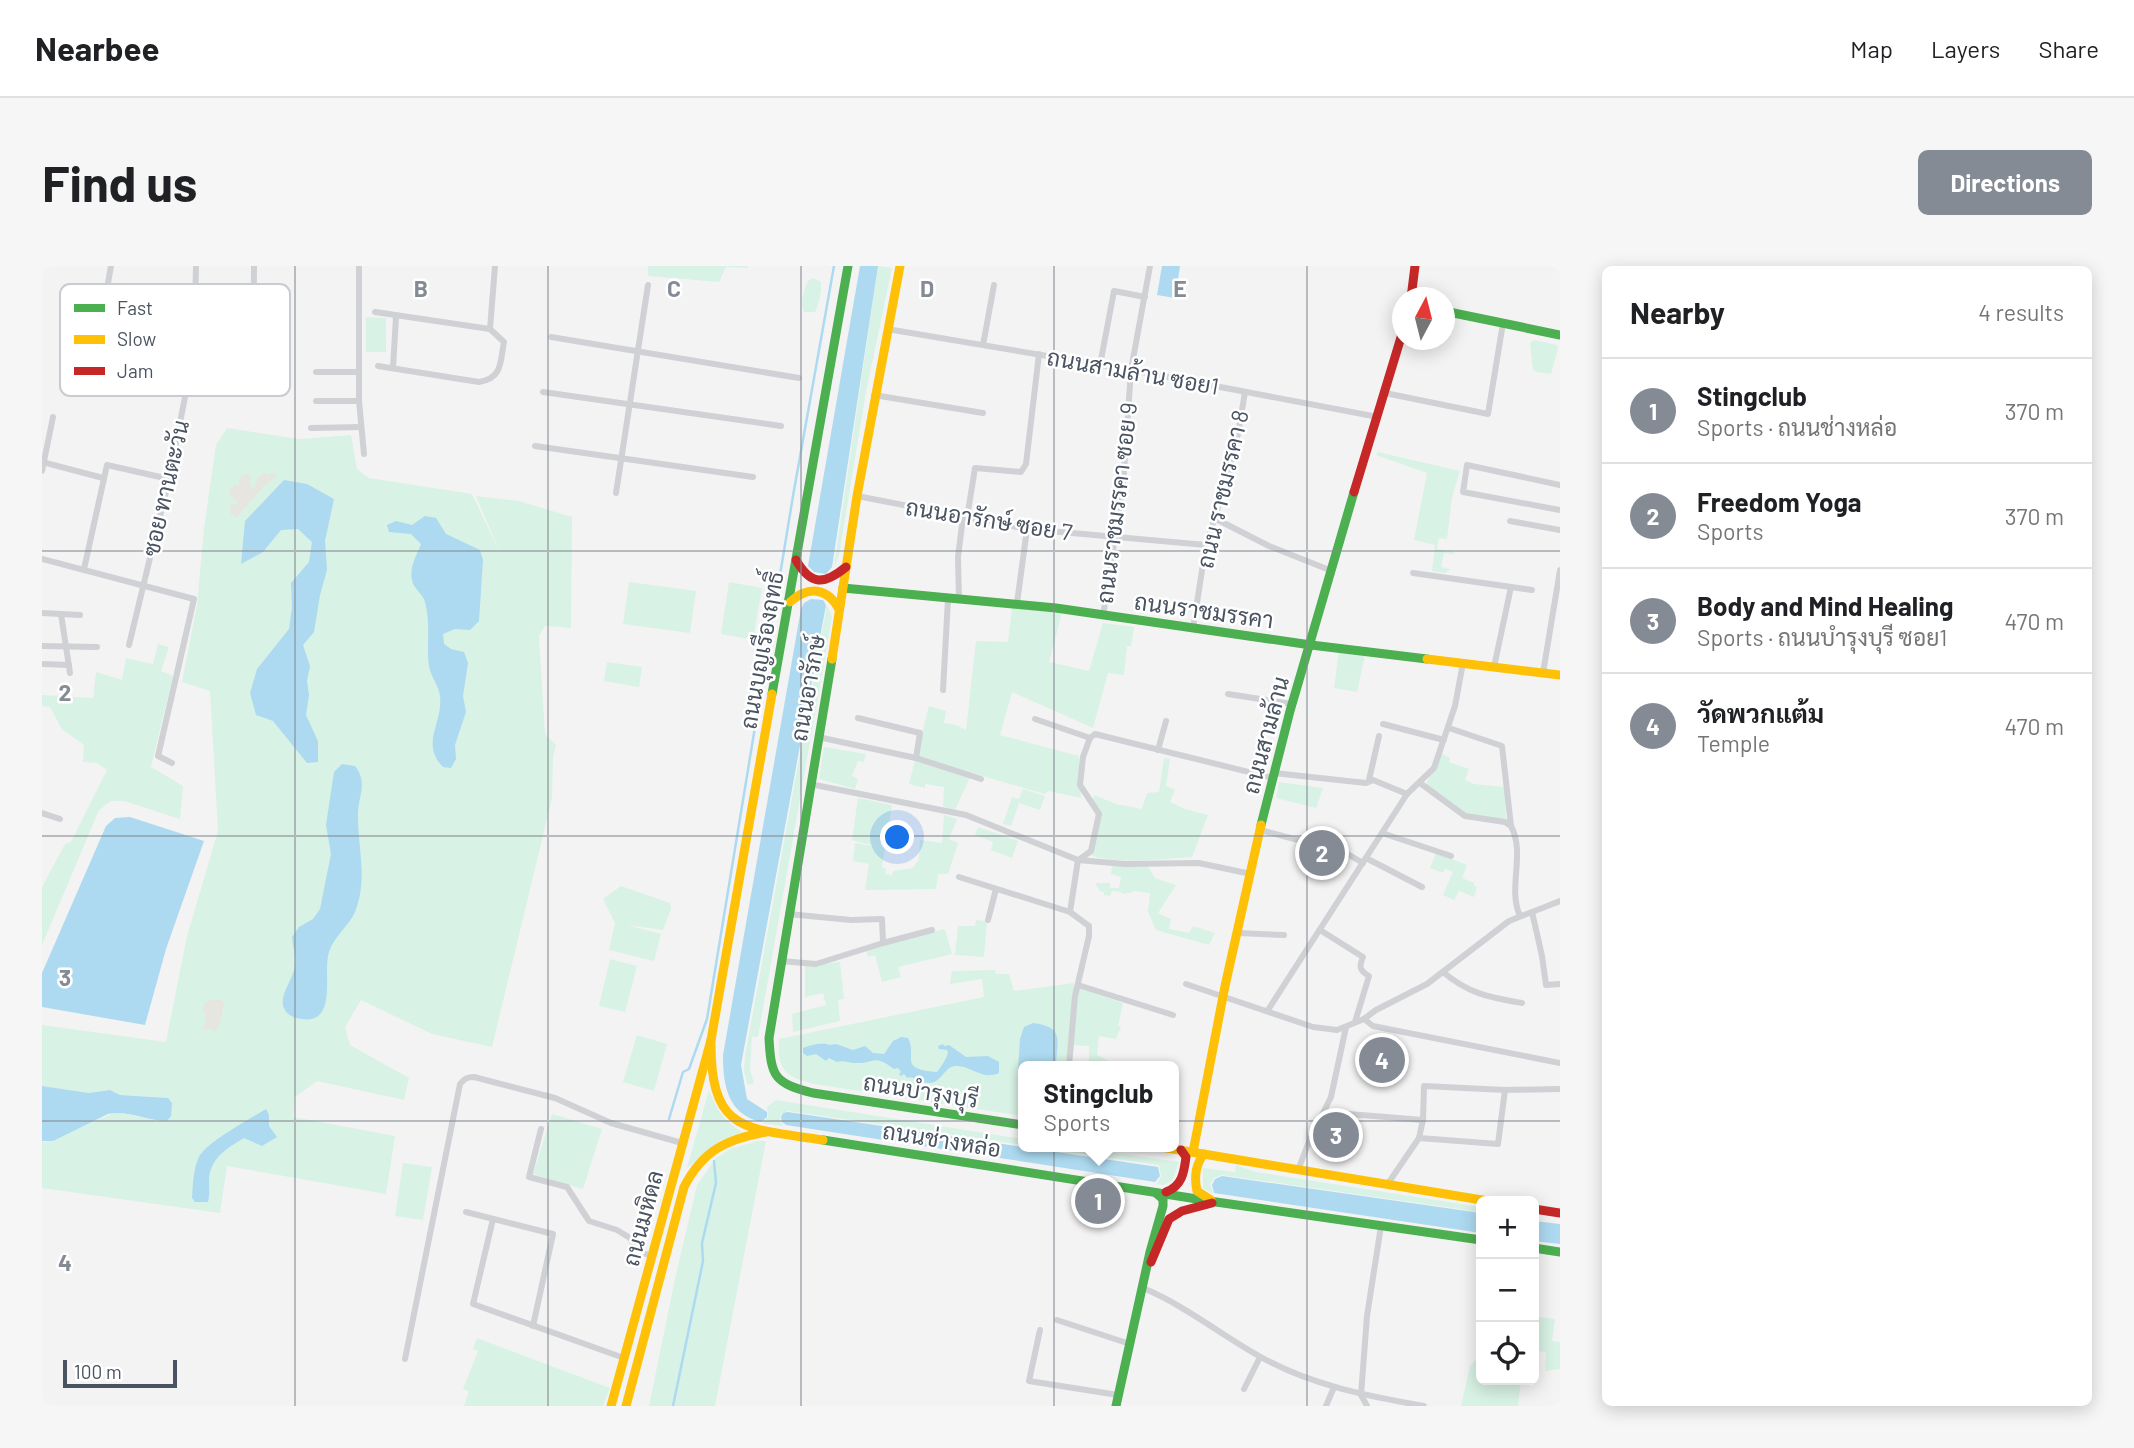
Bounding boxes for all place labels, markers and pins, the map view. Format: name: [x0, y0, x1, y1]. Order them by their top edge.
pin: 2: [1299, 827, 1345, 879]
pin: 4: [1359, 1034, 1405, 1086]
pin: 3: [1313, 1109, 1359, 1161]
pin: 1: [1075, 1175, 1121, 1227]

